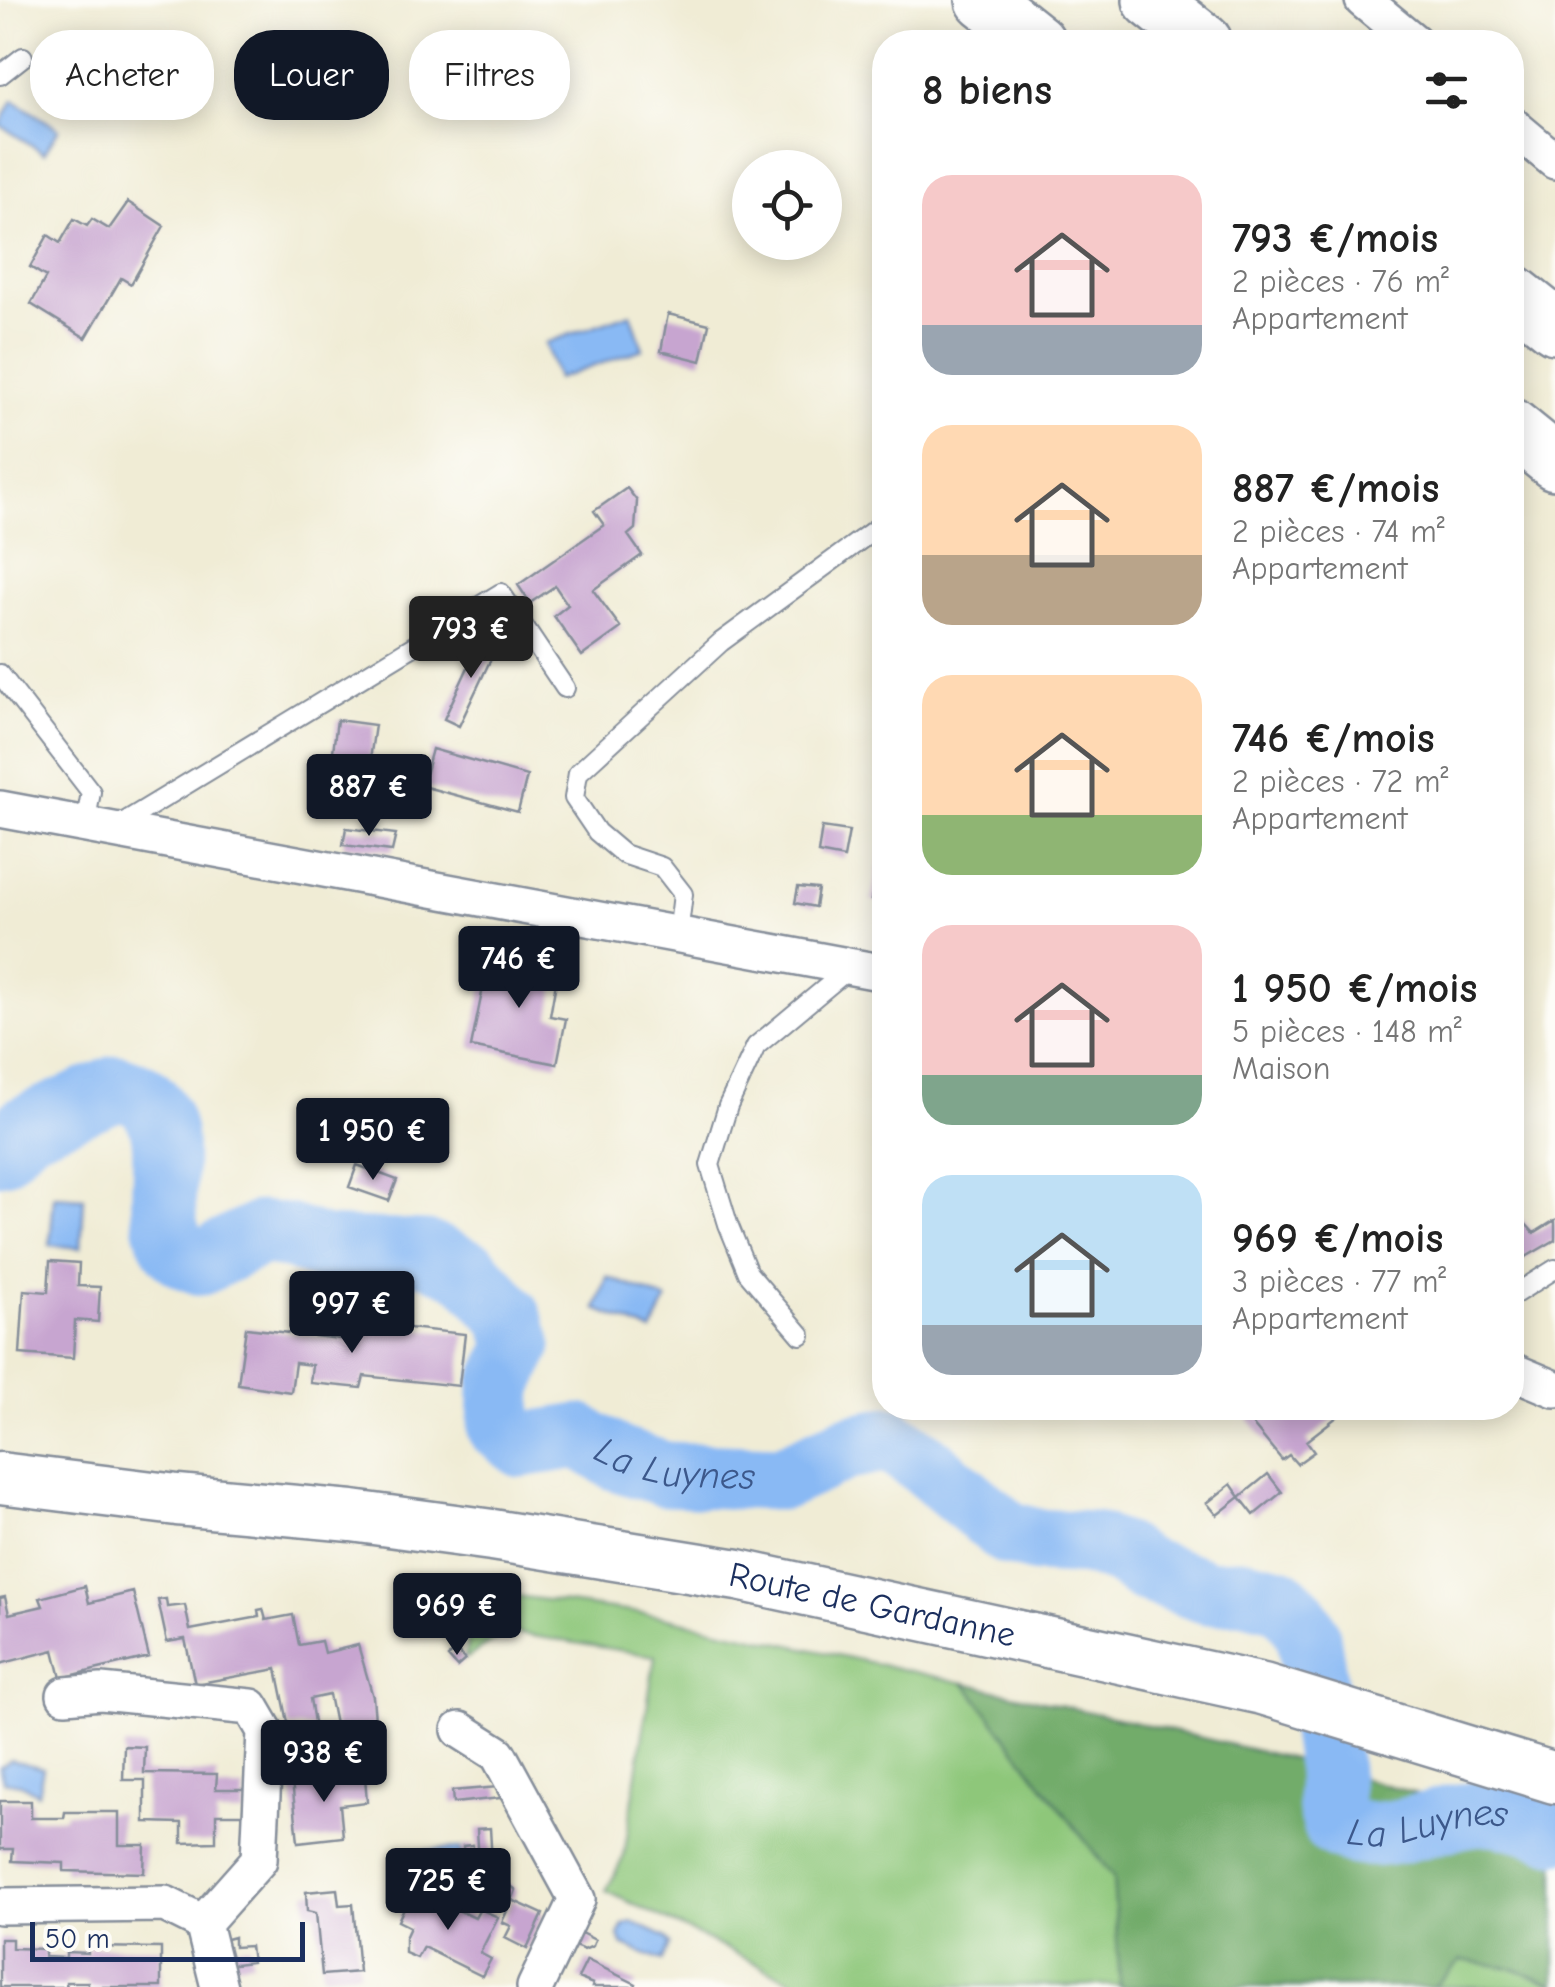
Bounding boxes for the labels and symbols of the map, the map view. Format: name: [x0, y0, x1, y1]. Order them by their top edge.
pin: 793 €: [401, 596, 541, 681]
pin: 887 €: [299, 754, 439, 839]
pin: 746 €: [449, 926, 589, 1011]
pin: 1 950 €: [281, 1098, 465, 1183]
pin: 997 €: [282, 1271, 422, 1356]
water label: La Luynes: [587, 1428, 756, 1499]
street label: Route de Gardanne: [725, 1553, 1019, 1655]
pin: 969 €: [387, 1573, 527, 1658]
pin: 938 €: [254, 1720, 394, 1805]
water label: La Luynes: [1344, 1791, 1512, 1857]
pin: 725 €: [378, 1848, 518, 1933]
scale bar: [30, 1917, 305, 1962]

